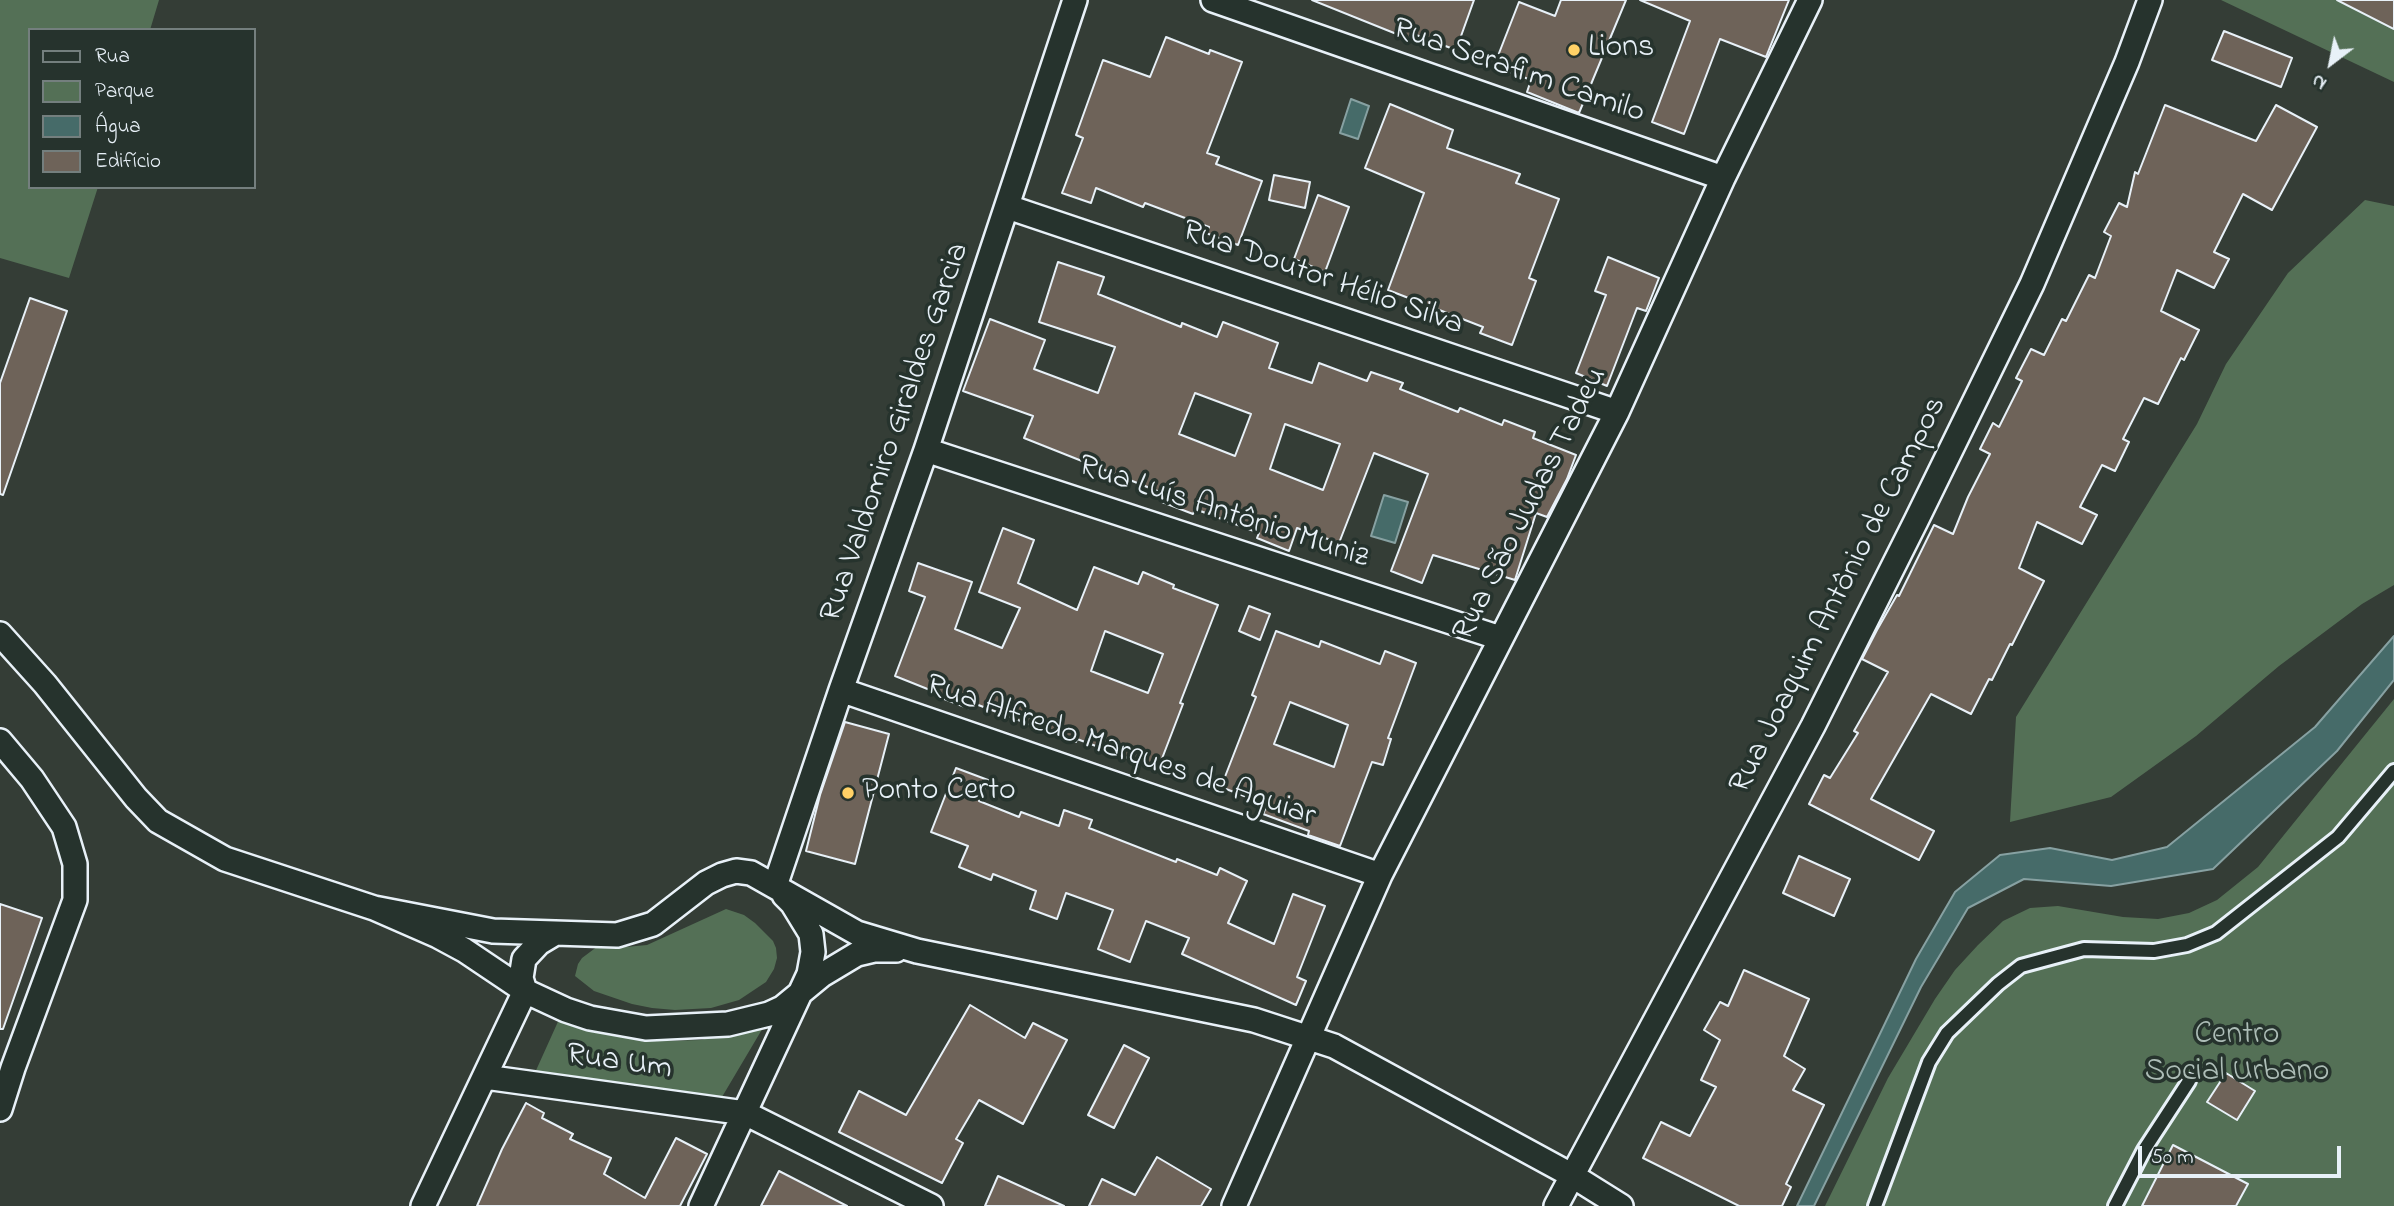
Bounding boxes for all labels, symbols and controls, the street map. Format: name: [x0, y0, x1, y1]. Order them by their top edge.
street label: Rua Serafim Camilo: [1387, 12, 1649, 134]
legend: [28, 28, 256, 189]
north arrow: [2296, 28, 2366, 98]
place label: Lions: [1588, 31, 1654, 69]
text: Rua: [95, 42, 130, 72]
marker: Lions: [1566, 42, 1582, 58]
text: N: [2307, 66, 2332, 96]
text: Parque: [95, 77, 154, 107]
text: Água: [95, 112, 141, 142]
text: Edifício: [95, 147, 161, 177]
street label: Rua Doutor Hélio Silva: [1176, 214, 1468, 346]
street label: Rua Valdomiro Giraldes Garcia: [814, 239, 980, 627]
street label: Rua São Judas Tadeu: [1446, 362, 1618, 648]
street label: Rua Joaquim Antônio de Campos: [1723, 391, 1957, 801]
street label: Rua Luís Antônio Muniz: [1073, 449, 1373, 579]
street label: Rua Alfredo Marques de Aguiar: [920, 668, 1320, 838]
place label: Ponto Certo: [862, 774, 1016, 812]
marker: Ponto Certo: [840, 785, 856, 801]
park label: Centro Social Urbano: [2145, 1018, 2329, 1093]
street label: Rua Um: [564, 1038, 674, 1090]
scale bar: [2142, 1132, 2345, 1176]
text: 50 m: [2151, 1143, 2194, 1173]

